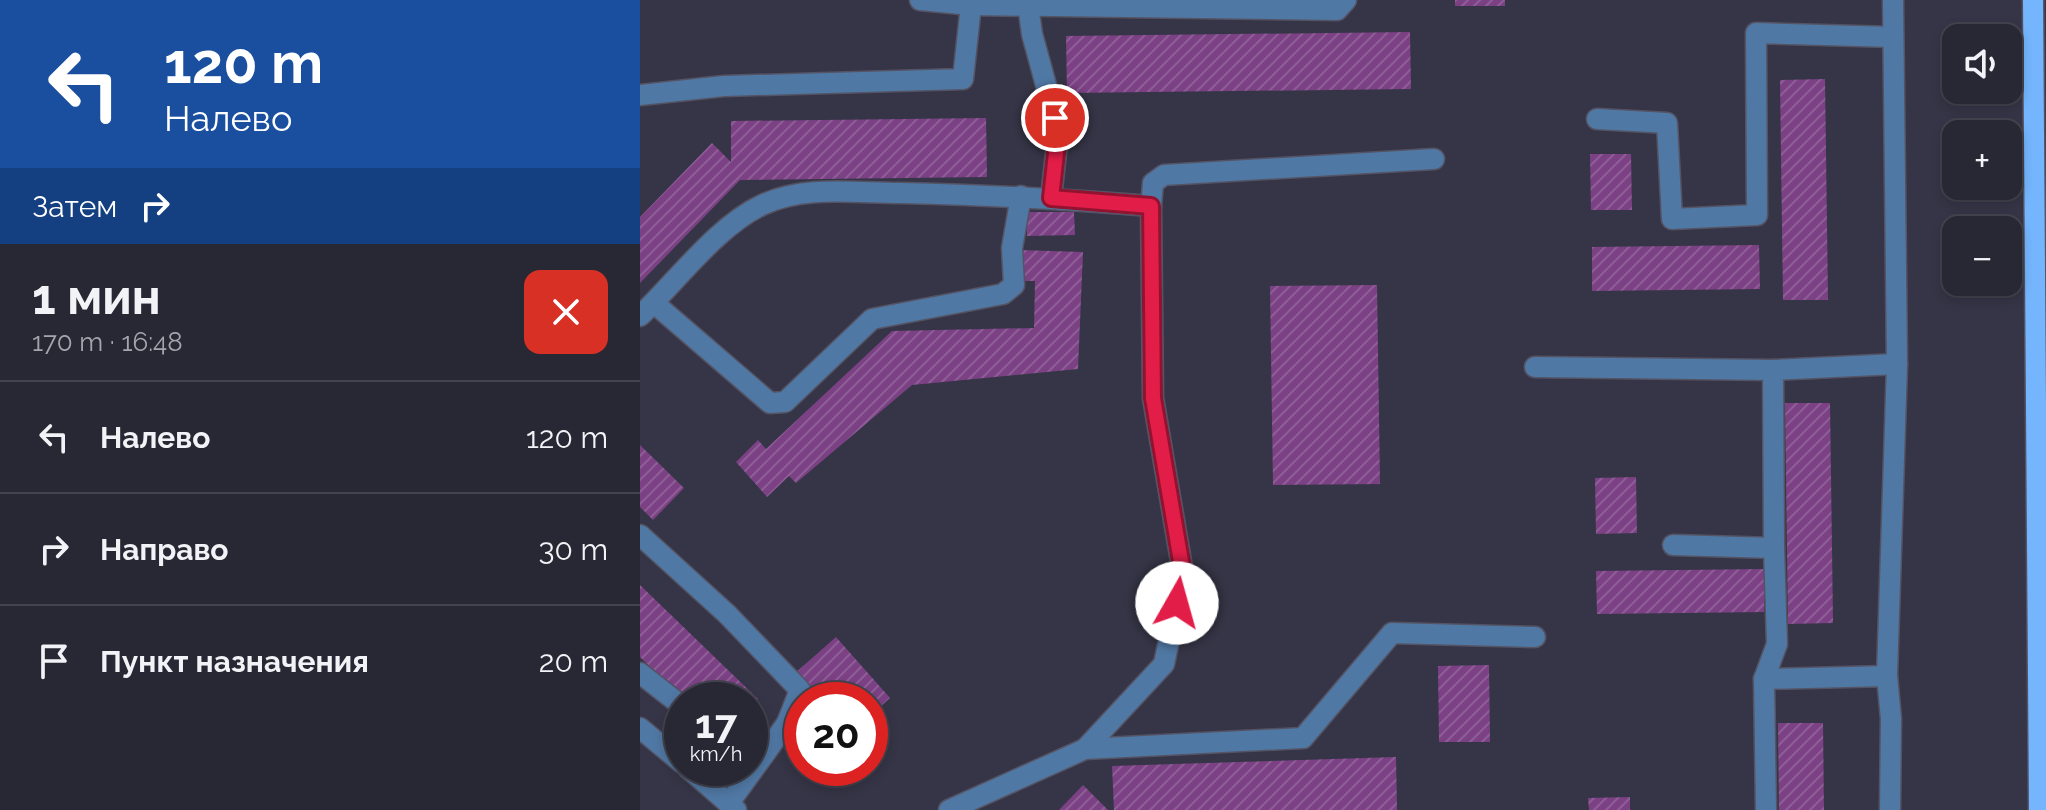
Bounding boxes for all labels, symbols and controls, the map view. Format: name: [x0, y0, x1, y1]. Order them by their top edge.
map controls: [1942, 24, 2022, 296]
button: sound: [1942, 24, 2022, 104]
text: 120 m: [164, 30, 323, 96]
icon: left: [32, 32, 136, 136]
pin: [1021, 84, 1089, 152]
icon: arrive: [1033, 96, 1077, 140]
text: Налево: [164, 97, 292, 139]
button: +: [1942, 120, 2022, 200]
icon: right: [133, 184, 177, 228]
text: Затем: [32, 189, 117, 224]
button: −: [1942, 216, 2022, 296]
text: 1 мин: [32, 269, 161, 325]
button: close: [524, 270, 608, 354]
text: 170 m · 16:48: [32, 327, 183, 357]
icon: left: [32, 415, 76, 459]
text: Налево: [100, 420, 210, 455]
text: 120 m: [526, 420, 608, 455]
icon: right: [32, 527, 76, 571]
text: Направо: [100, 532, 229, 567]
text: 30 m: [538, 532, 608, 567]
position arrow: [1135, 561, 1219, 645]
icon: arrive: [32, 639, 76, 683]
text: Пункт назначения: [100, 644, 369, 679]
text: 20 m: [539, 644, 608, 679]
speed limit sign: 20: [784, 682, 888, 786]
text: 17: [695, 700, 737, 747]
text: km/h: [690, 742, 742, 766]

